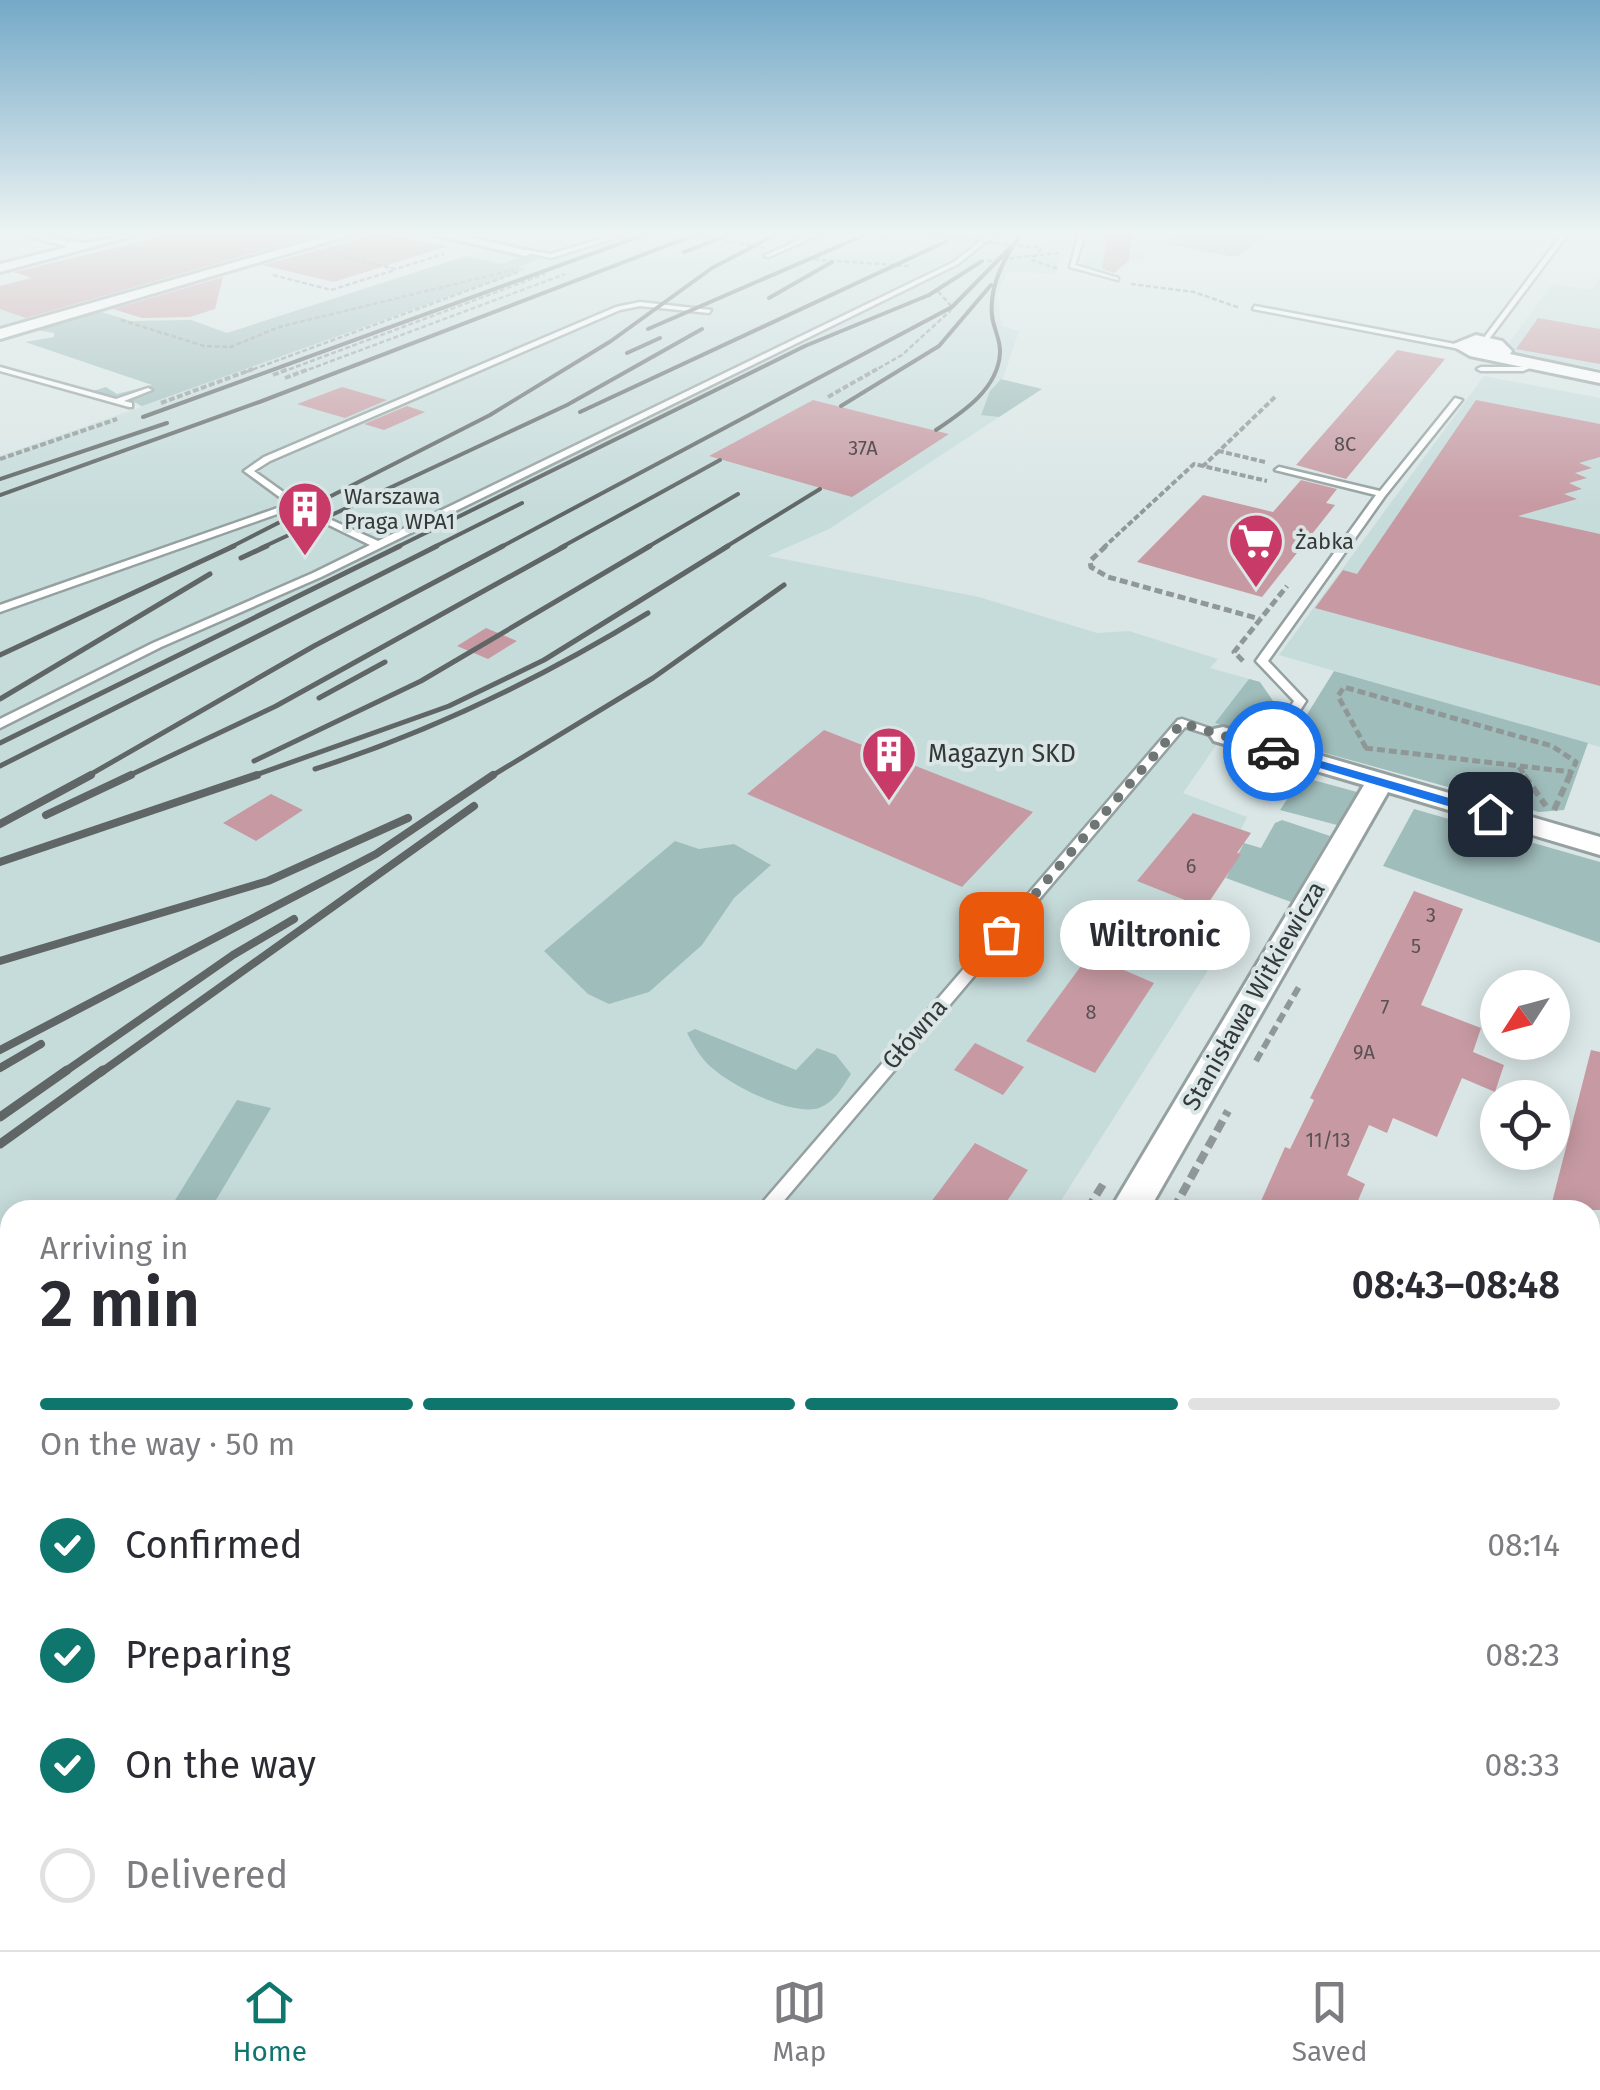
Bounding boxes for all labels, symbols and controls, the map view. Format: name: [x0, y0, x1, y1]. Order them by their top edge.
house number: 8C: [1334, 432, 1356, 456]
house number: 37A: [848, 436, 878, 460]
building icon: Warszawa Praga WPA1: [275, 479, 335, 558]
place label: Warszawa Praga WPA1: [344, 483, 455, 535]
supermarket icon: Żabka: [1226, 511, 1286, 590]
place label: Żabka: [1295, 528, 1354, 555]
courier: [1223, 701, 1323, 801]
building icon: Magazyn SKD: [859, 724, 919, 803]
icon: car: [1246, 724, 1301, 779]
place label: Magazyn SKD: [928, 739, 1076, 769]
pin: [1448, 772, 1533, 857]
icon: home: [1463, 787, 1518, 842]
house number: 6: [1186, 854, 1196, 878]
street label: Stanisława Witkiewicza: [1176, 876, 1332, 1116]
pin: [959, 892, 1044, 977]
callout: Wiltronic: [1061, 899, 1251, 969]
house number: 3: [1426, 903, 1436, 927]
icon: bag: [974, 907, 1029, 962]
text: Wiltronic: [1090, 916, 1220, 954]
house number: 5: [1411, 934, 1421, 958]
north arrow: [1480, 970, 1570, 1060]
map controls: [1480, 970, 1570, 1170]
street label: Główna: [876, 992, 954, 1076]
house number: 7: [1381, 995, 1390, 1019]
house number: 8: [1085, 1000, 1097, 1024]
house number: 9A: [1353, 1040, 1375, 1064]
button: locate: [1480, 1080, 1570, 1170]
house number: 11/13: [1306, 1128, 1350, 1152]
text: Arriving in: [40, 1229, 188, 1267]
text: 08:43–08:48: [1352, 1262, 1560, 1308]
text: 2 min: [40, 1265, 200, 1343]
text: On the way · 50 m: [40, 1425, 295, 1463]
icon: check: [40, 1518, 95, 1573]
text: Confirmed: [125, 1522, 303, 1568]
text: 08:14: [1487, 1526, 1560, 1564]
icon: check: [40, 1628, 95, 1683]
text: Preparing: [125, 1632, 291, 1678]
text: 08:23: [1485, 1636, 1560, 1674]
icon: check: [40, 1738, 95, 1793]
text: On the way: [125, 1742, 316, 1788]
text: 08:33: [1485, 1746, 1560, 1784]
text: Delivered: [125, 1852, 288, 1898]
tab: Home: [232, 1975, 307, 2068]
tab: Map: [772, 1975, 827, 2068]
tab: Saved: [1292, 1975, 1368, 2068]

